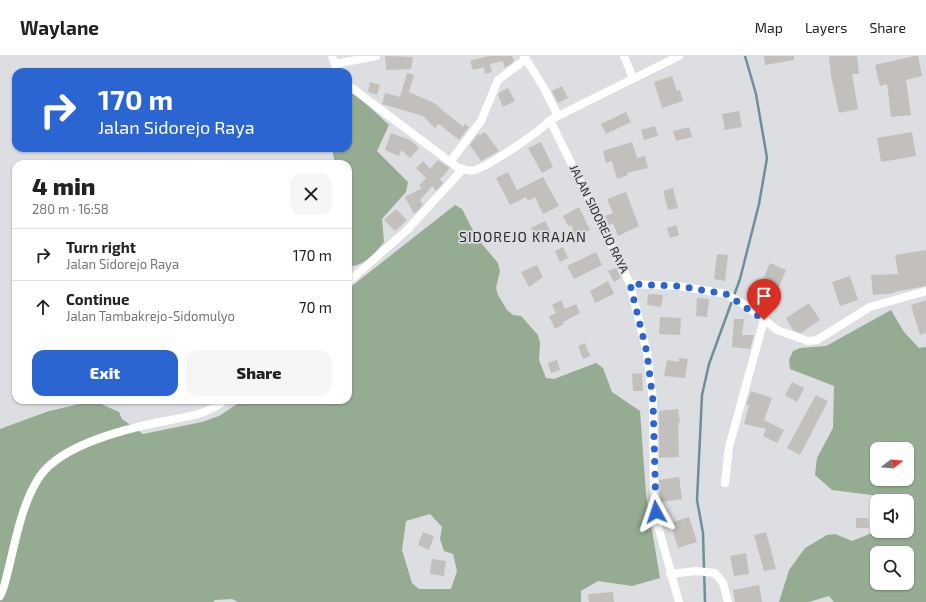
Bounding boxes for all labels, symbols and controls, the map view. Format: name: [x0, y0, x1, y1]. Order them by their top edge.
text: Waylane: [20, 16, 99, 39]
text: Map: [755, 19, 783, 36]
text: Layers: [805, 19, 847, 36]
text: Share: [869, 19, 906, 36]
text: 170 m: [98, 82, 173, 116]
icon: right: [32, 84, 84, 136]
text: Jalan Sidorejo Raya: [98, 116, 255, 138]
street label: JALAN SIDOREJO RAYA: [568, 162, 632, 276]
text: 4 min: [32, 171, 96, 200]
button: close: [290, 173, 332, 215]
text: 280 m · 16:58: [32, 201, 109, 217]
district label: SIDOREJO KRAJAN: [459, 228, 587, 245]
text: Turn right: [66, 238, 136, 256]
icon: right: [32, 244, 54, 266]
text: 170 m: [293, 246, 332, 264]
text: Jalan Sidorejo Raya: [66, 256, 179, 272]
pin: [747, 279, 781, 320]
icon: arrive: [753, 285, 775, 307]
text: Continue: [66, 290, 129, 308]
icon: ahead: [32, 296, 54, 318]
text: 70 m: [299, 298, 332, 316]
text: Jalan Tambakrejo-Sidomulyo: [66, 308, 235, 324]
button: Exit: [32, 350, 178, 396]
button: Share: [186, 350, 332, 396]
north arrow: [870, 442, 914, 486]
map controls: [870, 442, 914, 590]
position arrow: [635, 491, 677, 533]
button: sound: [870, 494, 914, 538]
button: search: [870, 546, 914, 590]

